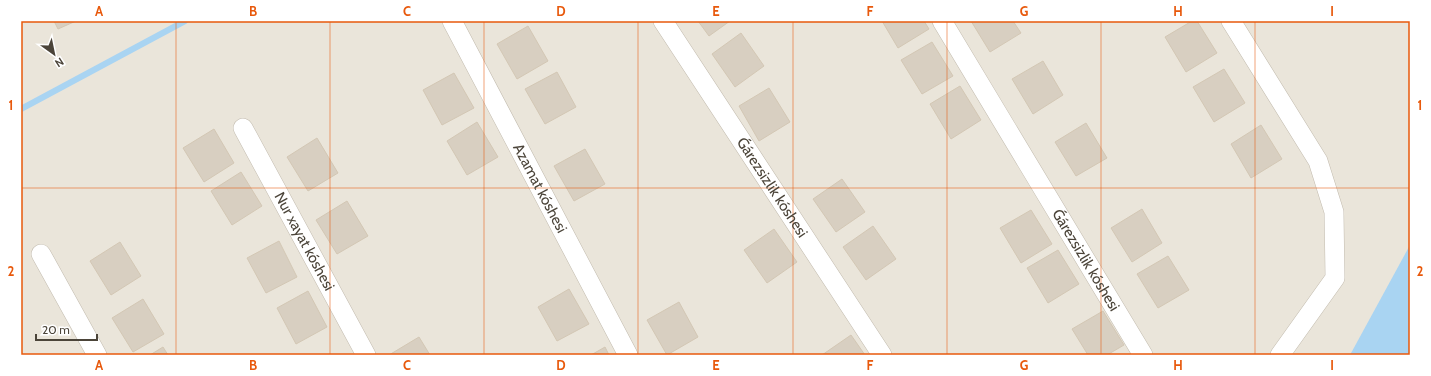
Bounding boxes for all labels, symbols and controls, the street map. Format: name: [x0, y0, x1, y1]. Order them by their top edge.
text: A: [95, 3, 104, 19]
text: B: [249, 3, 257, 19]
text: C: [403, 3, 411, 19]
text: D: [556, 3, 566, 19]
text: E: [712, 3, 720, 19]
text: F: [867, 3, 874, 19]
text: G: [1020, 3, 1029, 19]
text: H: [1173, 3, 1183, 19]
text: I: [1330, 3, 1334, 19]
north arrow: [34, 34, 74, 74]
text: N: [52, 54, 67, 70]
text: 1: [9, 97, 13, 113]
text: 1: [1418, 97, 1422, 113]
street label: Ǵárezsizlik kóshesi: [733, 133, 811, 241]
street label: Azamat kóshesi: [509, 141, 571, 236]
street label: Nur xayat kóshesi: [270, 189, 338, 294]
street label: Ǵárezsizlik kóshesi: [1048, 205, 1123, 314]
text: 2: [8, 263, 15, 279]
text: 2: [1417, 263, 1424, 279]
scale bar: [36, 316, 97, 342]
text: 20 m: [42, 322, 70, 337]
text: A: [95, 357, 104, 373]
text: B: [249, 357, 257, 373]
text: C: [403, 357, 411, 373]
text: D: [556, 357, 566, 373]
text: E: [712, 357, 720, 373]
text: F: [867, 357, 874, 373]
text: G: [1020, 357, 1029, 373]
text: H: [1173, 357, 1183, 373]
text: I: [1330, 357, 1334, 373]

